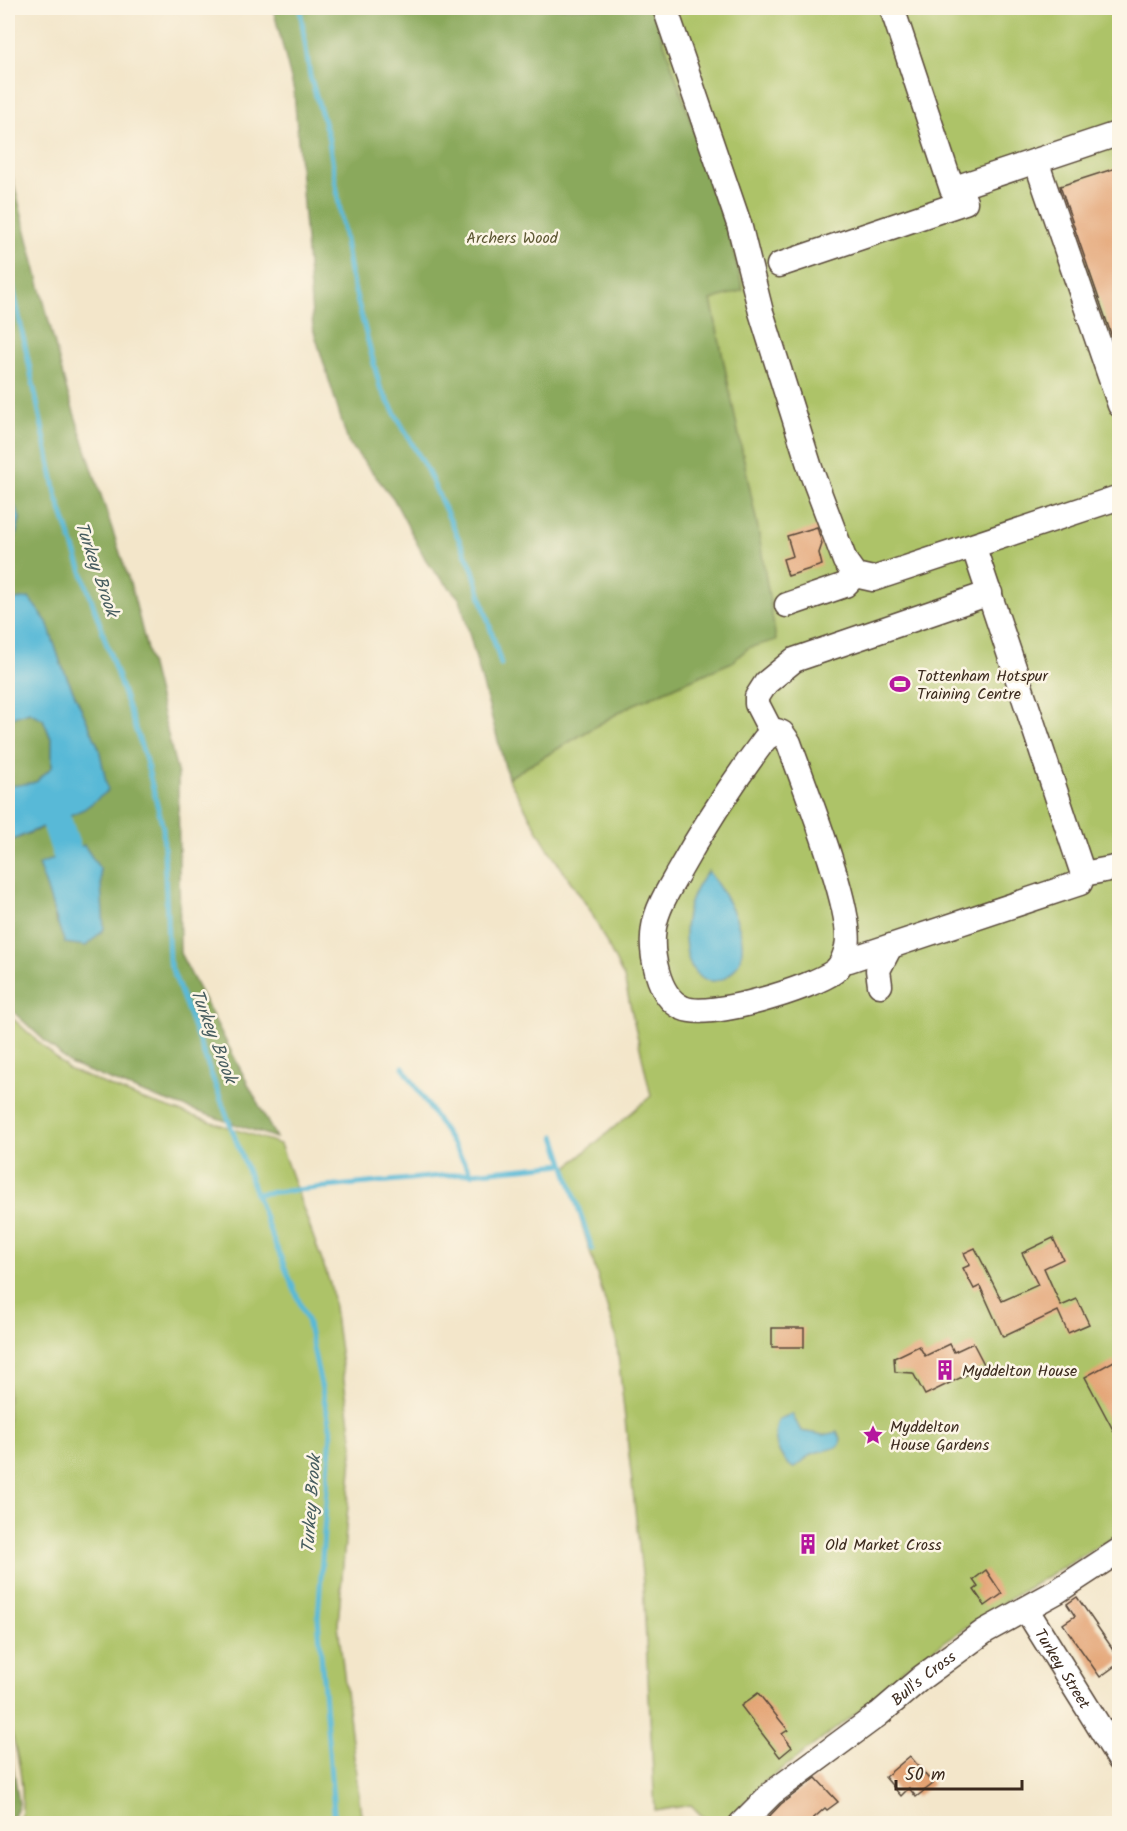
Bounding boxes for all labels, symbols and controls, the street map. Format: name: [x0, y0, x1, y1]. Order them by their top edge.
park label: Archers Wood: [466, 226, 559, 251]
water label: Turkey Brook: [66, 518, 126, 623]
place label: Tottenham Hotspur Training Centre: [917, 664, 1049, 707]
sports icon: Tottenham Hotspur Training Centre: [888, 672, 912, 696]
water label: Turkey Brook: [181, 985, 245, 1090]
building icon: Myddelton House: [933, 1358, 957, 1382]
place label: Myddelton House: [962, 1359, 1077, 1384]
place label: Myddelton House Gardens: [890, 1415, 989, 1458]
place icon: Myddelton House Gardens: [861, 1423, 885, 1447]
water label: Turkey Brook: [295, 1451, 331, 1554]
building icon: Old Market Cross: [796, 1532, 820, 1556]
place label: Old Market Cross: [825, 1533, 942, 1558]
street label: Turkey Street: [1027, 1624, 1097, 1715]
street label: Bull's Cross: [886, 1645, 962, 1713]
scale bar: [896, 1753, 1022, 1791]
text: 50 m: [905, 1761, 945, 1790]

